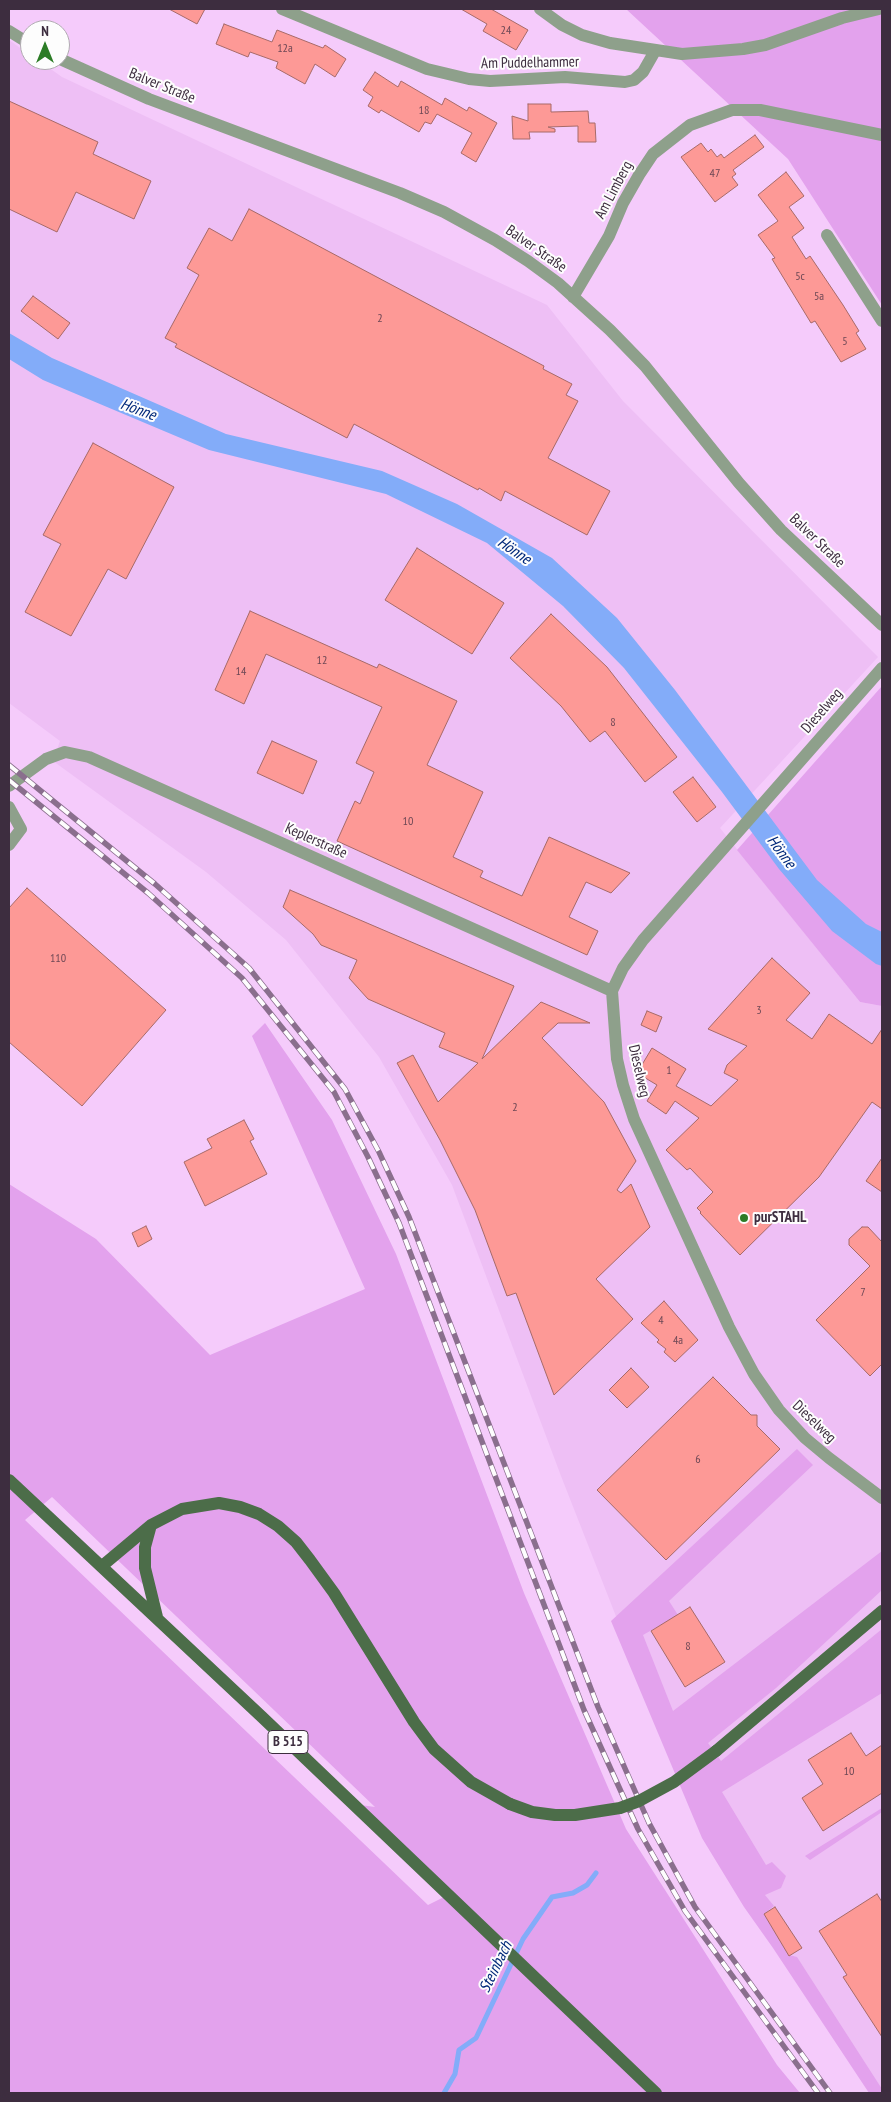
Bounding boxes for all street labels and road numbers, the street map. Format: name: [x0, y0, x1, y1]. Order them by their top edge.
street label: Am Puddelhammer: [481, 53, 579, 73]
street label: Balver Straße: [126, 65, 198, 107]
street label: Am Limberg: [591, 158, 637, 222]
street label: Balver Straße: [502, 222, 570, 276]
street label: Balver Straße: [786, 510, 848, 572]
street label: Dieselweg: [798, 685, 846, 737]
street label: Keplerstraße: [282, 819, 350, 863]
street label: Dieselweg: [624, 1043, 654, 1099]
street label: Dieselweg: [789, 1397, 839, 1447]
road number: B 515: [268, 1730, 308, 1754]

